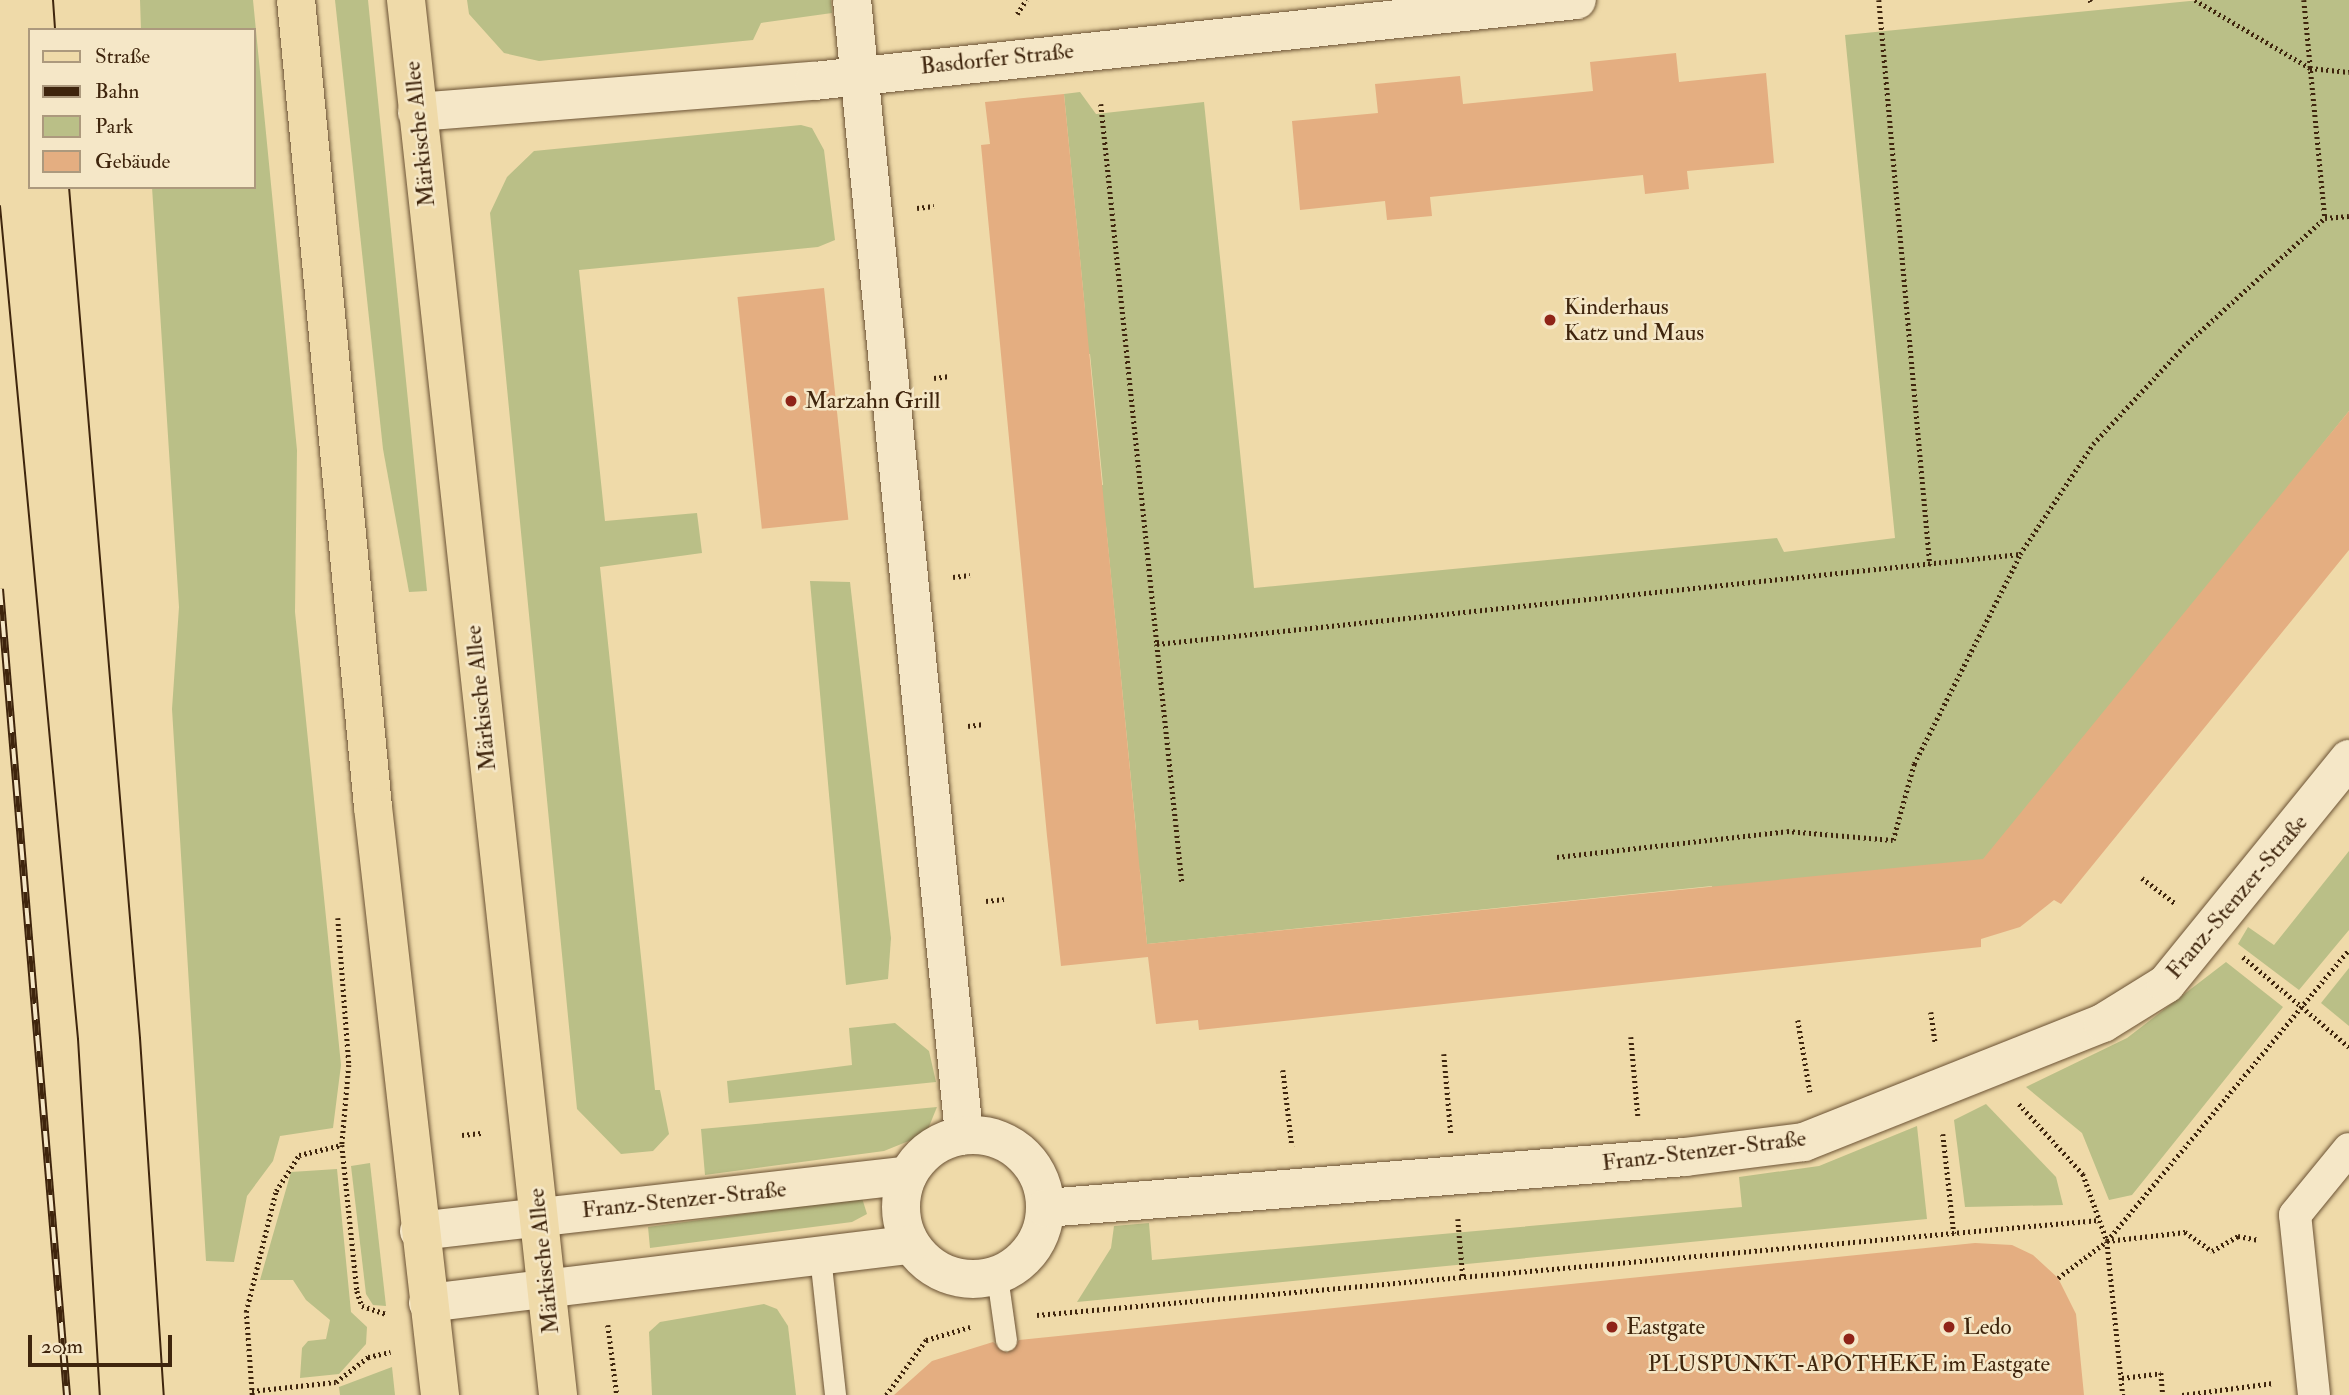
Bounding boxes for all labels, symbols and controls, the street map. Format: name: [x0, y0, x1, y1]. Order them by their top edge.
legend: [28, 28, 256, 189]
street label: Basdorfer Straße: [919, 37, 1075, 81]
text: Straße: [95, 43, 150, 70]
street label: Märkische Allee: [399, 60, 441, 208]
text: Bahn: [95, 78, 139, 105]
text: Park: [95, 113, 133, 140]
text: Gebäude: [95, 148, 170, 175]
place label: Kinderhaus Katz und Maus: [1564, 293, 1704, 347]
marker: Kinderhaus Katz und Maus: [1542, 312, 1558, 328]
place label: Marzahn Grill: [805, 387, 940, 415]
marker: Marzahn Grill: [783, 393, 799, 409]
street label: Märkische Allee: [460, 624, 502, 772]
street label: Franz-Stenzer-Straße: [2160, 809, 2314, 985]
street label: Franz-Stenzer-Straße: [1600, 1125, 1808, 1177]
street label: Franz-Stenzer-Straße: [580, 1176, 788, 1224]
street label: Märkische Allee: [523, 1187, 565, 1335]
place label: Eastgate: [1626, 1313, 1705, 1341]
place label: Ledo: [1963, 1313, 2012, 1341]
marker: Eastgate: [1604, 1319, 1620, 1335]
marker: Ledo: [1941, 1319, 1957, 1335]
scale bar: [32, 1322, 175, 1366]
marker: PLUSPUNKT-APOTHEKE im Eastgate: [1841, 1331, 1857, 1347]
text: 20 m: [41, 1333, 83, 1360]
place label: PLUSPUNKT-APOTHEKE im Eastgate: [1648, 1350, 2050, 1378]

